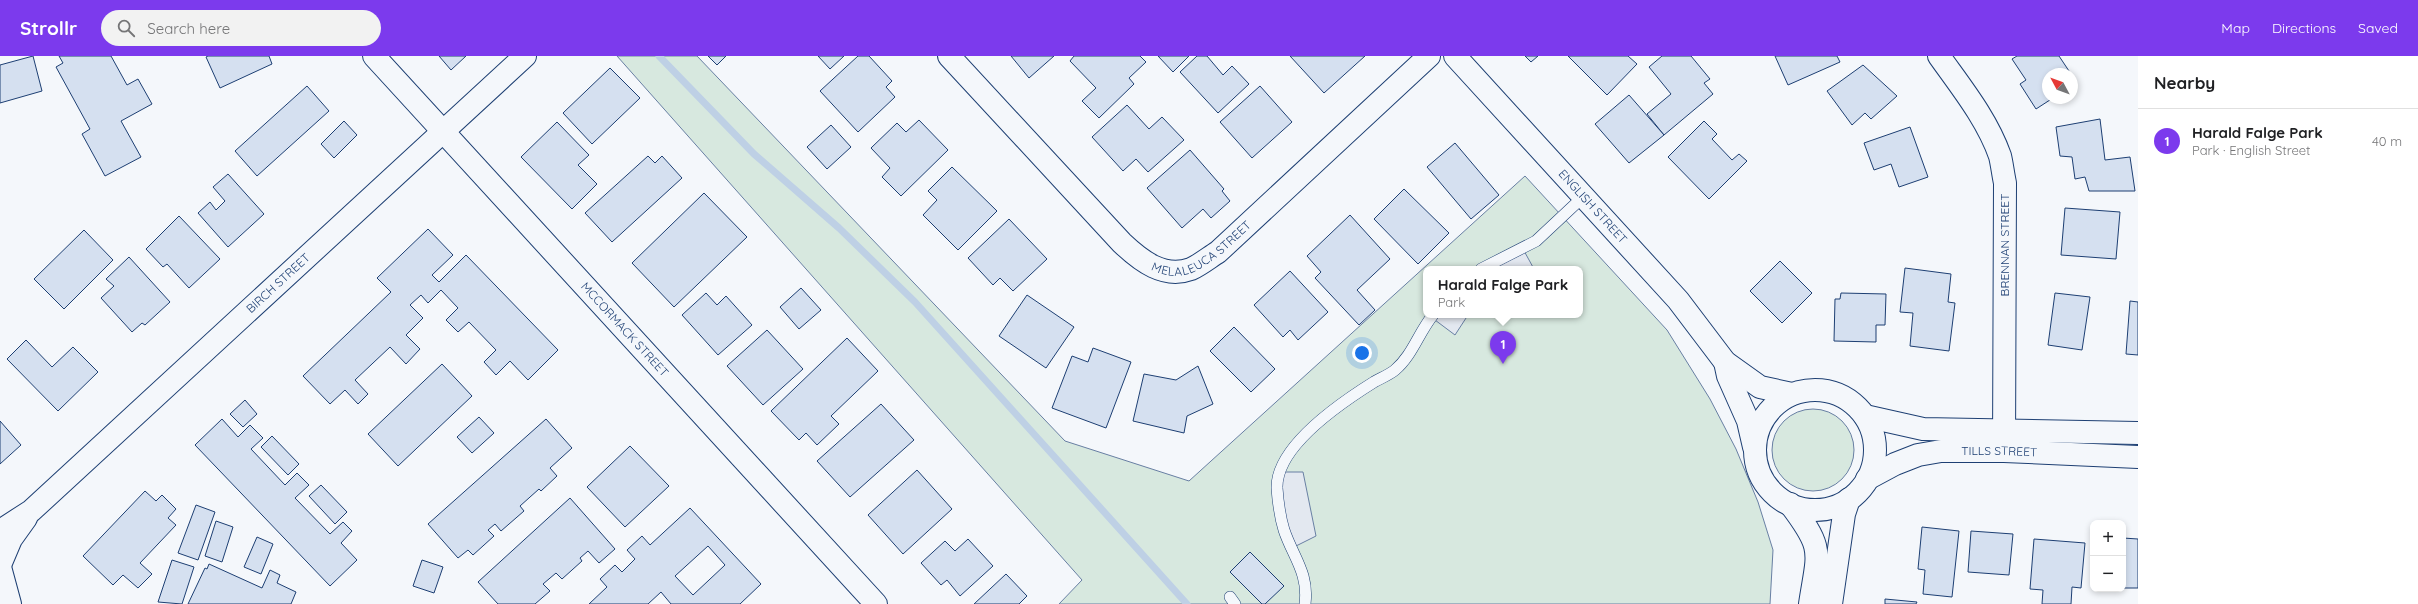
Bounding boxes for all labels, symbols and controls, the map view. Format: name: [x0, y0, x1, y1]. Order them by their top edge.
search box: [101, 10, 381, 46]
text: Strollr: [20, 16, 77, 40]
icon: search: [115, 17, 137, 39]
text: Search here: [147, 19, 230, 38]
text: Map: [2221, 19, 2250, 37]
text: Directions: [2272, 19, 2336, 37]
text: Saved: [2358, 19, 2398, 37]
north arrow: [2042, 68, 2078, 104]
text: Nearby: [2154, 72, 2215, 93]
text: Harald Falge Park: [2192, 123, 2323, 142]
text: 1: [2164, 133, 2170, 149]
text: 40 m: [2372, 133, 2402, 149]
text: Park · English Street: [2192, 142, 2311, 158]
street label: ENGLISH STREET: [1555, 166, 1631, 246]
street label: BRENNAN STREET: [1997, 194, 2012, 296]
street label: MELALEUCA STREET: [1149, 217, 1254, 279]
street label: BIRCH STREET: [243, 250, 313, 316]
popup: [1423, 266, 1583, 318]
text: Harald Falge Park: [1438, 275, 1568, 294]
street label: MCCORMACK STREET: [578, 279, 672, 380]
text: Park: [1438, 294, 1465, 310]
pin: 1: [1490, 331, 1516, 364]
your location: [1352, 343, 1372, 363]
street label: TILLS STREET: [1961, 443, 2038, 459]
map controls: [2090, 520, 2126, 592]
button: +: [2090, 520, 2126, 556]
button: −: [2090, 556, 2126, 592]

